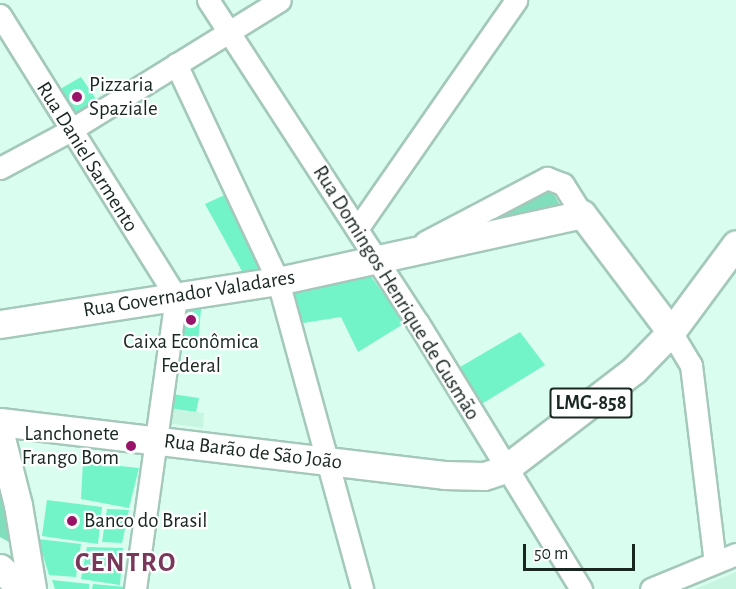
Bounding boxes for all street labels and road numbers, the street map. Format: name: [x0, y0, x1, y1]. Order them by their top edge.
street label: Rua Daniel Sarmento: [31, 77, 143, 237]
street label: Rua Domingos Henrique de Gusmão: [307, 161, 485, 425]
street label: Rua Governador Valadares: [81, 265, 297, 323]
road number: LMG-858: [549, 386, 633, 420]
street label: Rua Barão de São João: [162, 429, 344, 475]

